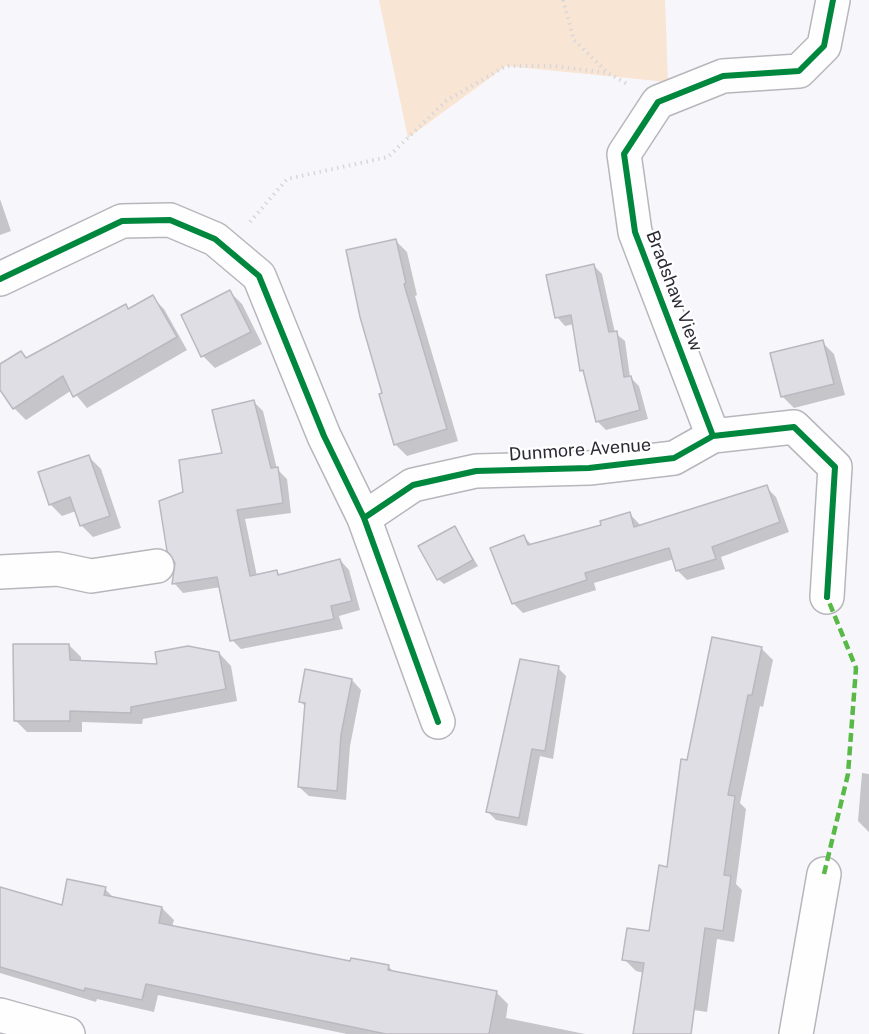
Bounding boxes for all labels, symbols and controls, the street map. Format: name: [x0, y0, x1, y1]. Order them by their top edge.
street label: Bradshaw View: [641, 228, 707, 354]
street label: Dunmore Avenue: [508, 434, 652, 466]

